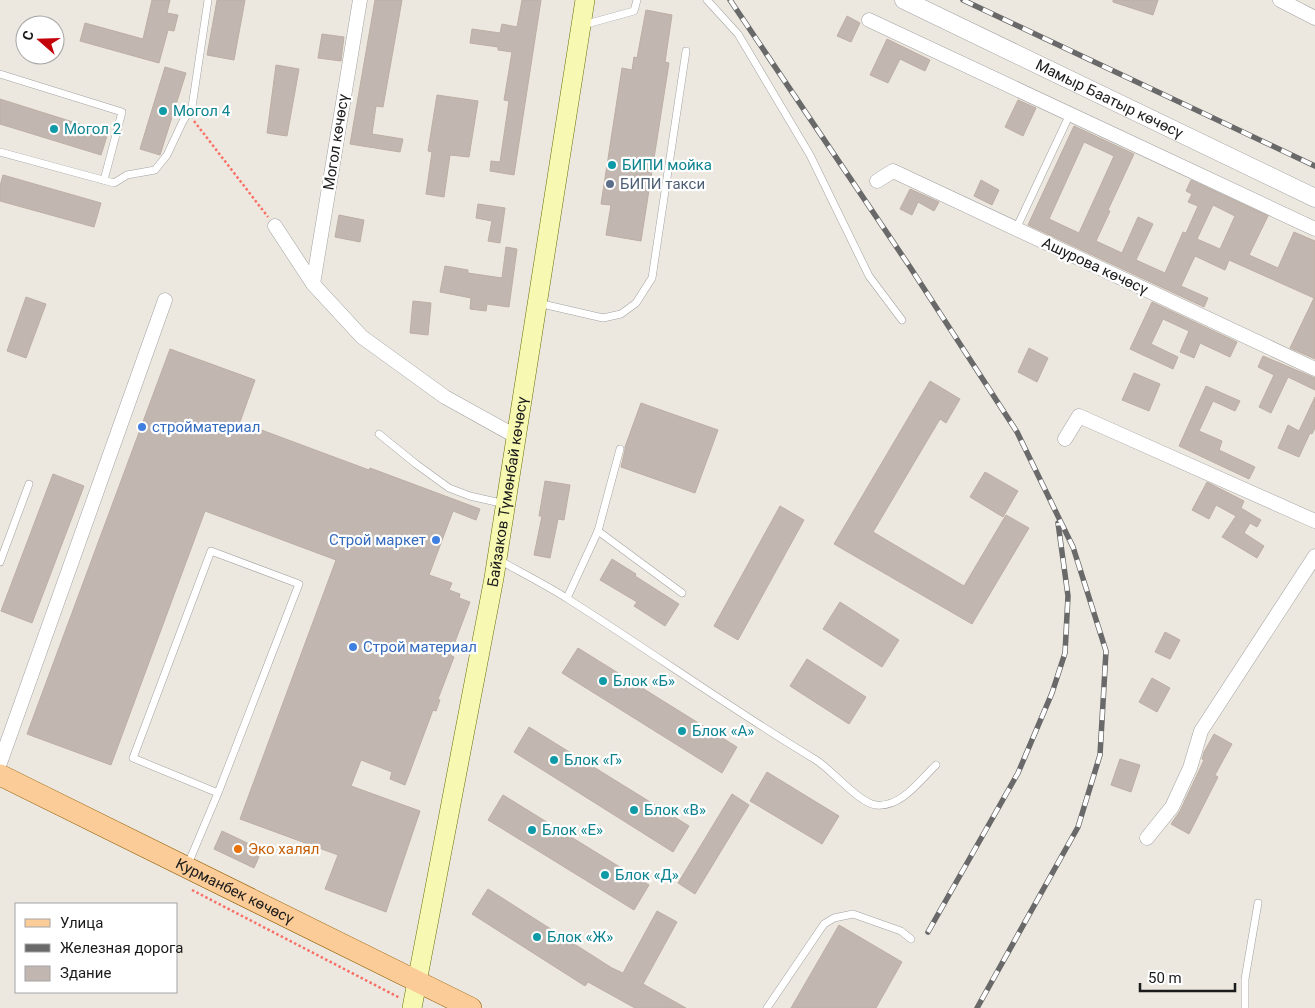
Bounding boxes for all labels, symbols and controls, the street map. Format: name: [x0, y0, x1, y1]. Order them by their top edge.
north arrow: [15, 15, 65, 65]
text: С: [19, 29, 37, 43]
street label: Мамыр Баатыр көчөсү: [1033, 56, 1187, 142]
street label: Могол көчөсү: [320, 92, 353, 191]
place label: Могол 4: [173, 102, 231, 120]
marker: Могол 4: [157, 105, 169, 117]
place label: Могол 2: [64, 120, 121, 138]
marker: Могол 2: [48, 123, 60, 135]
place label: БИПИ мойка: [622, 156, 712, 174]
marker: БИПИ мойка: [606, 159, 618, 171]
place label: БИПИ такси: [620, 175, 705, 193]
marker: БИПИ такси: [604, 178, 616, 190]
street label: Ашурова көчөсү: [1039, 234, 1151, 299]
street label: Байзаков Түмөнбай көчөсү: [483, 395, 531, 589]
place label: стройматериал: [152, 418, 260, 436]
marker: стройматериал: [136, 421, 148, 433]
place label: Строй маркет: [329, 531, 426, 549]
marker: Строй маркет: [430, 534, 442, 546]
place label: Строй материал: [363, 638, 477, 656]
marker: Строй материал: [347, 641, 359, 653]
place label: Блок «Б»: [613, 672, 675, 690]
marker: Блок «Б»: [597, 675, 609, 687]
place label: Блок «А»: [692, 722, 754, 740]
marker: Блок «А»: [676, 725, 688, 737]
place label: Блок «Г»: [564, 751, 622, 769]
marker: Блок «Г»: [548, 754, 560, 766]
place label: Блок «В»: [644, 801, 706, 819]
marker: Блок «В»: [628, 804, 640, 816]
place label: Блок «Е»: [542, 821, 603, 839]
marker: Блок «Е»: [526, 824, 538, 836]
place label: Эко халял: [248, 840, 320, 858]
marker: Эко халял: [232, 843, 244, 855]
street label: Курманбек көчөсү: [173, 854, 297, 928]
place label: Блок «Д»: [615, 866, 679, 884]
marker: Блок «Д»: [599, 869, 611, 881]
legend: [15, 903, 178, 993]
text: Улица: [60, 914, 103, 932]
place label: Блок «Ж»: [547, 928, 613, 946]
marker: Блок «Ж»: [531, 931, 543, 943]
text: Железная дорога: [60, 939, 183, 957]
scale bar: [1140, 960, 1235, 992]
text: Здание: [60, 964, 111, 982]
text: 50 m: [1148, 969, 1182, 987]

